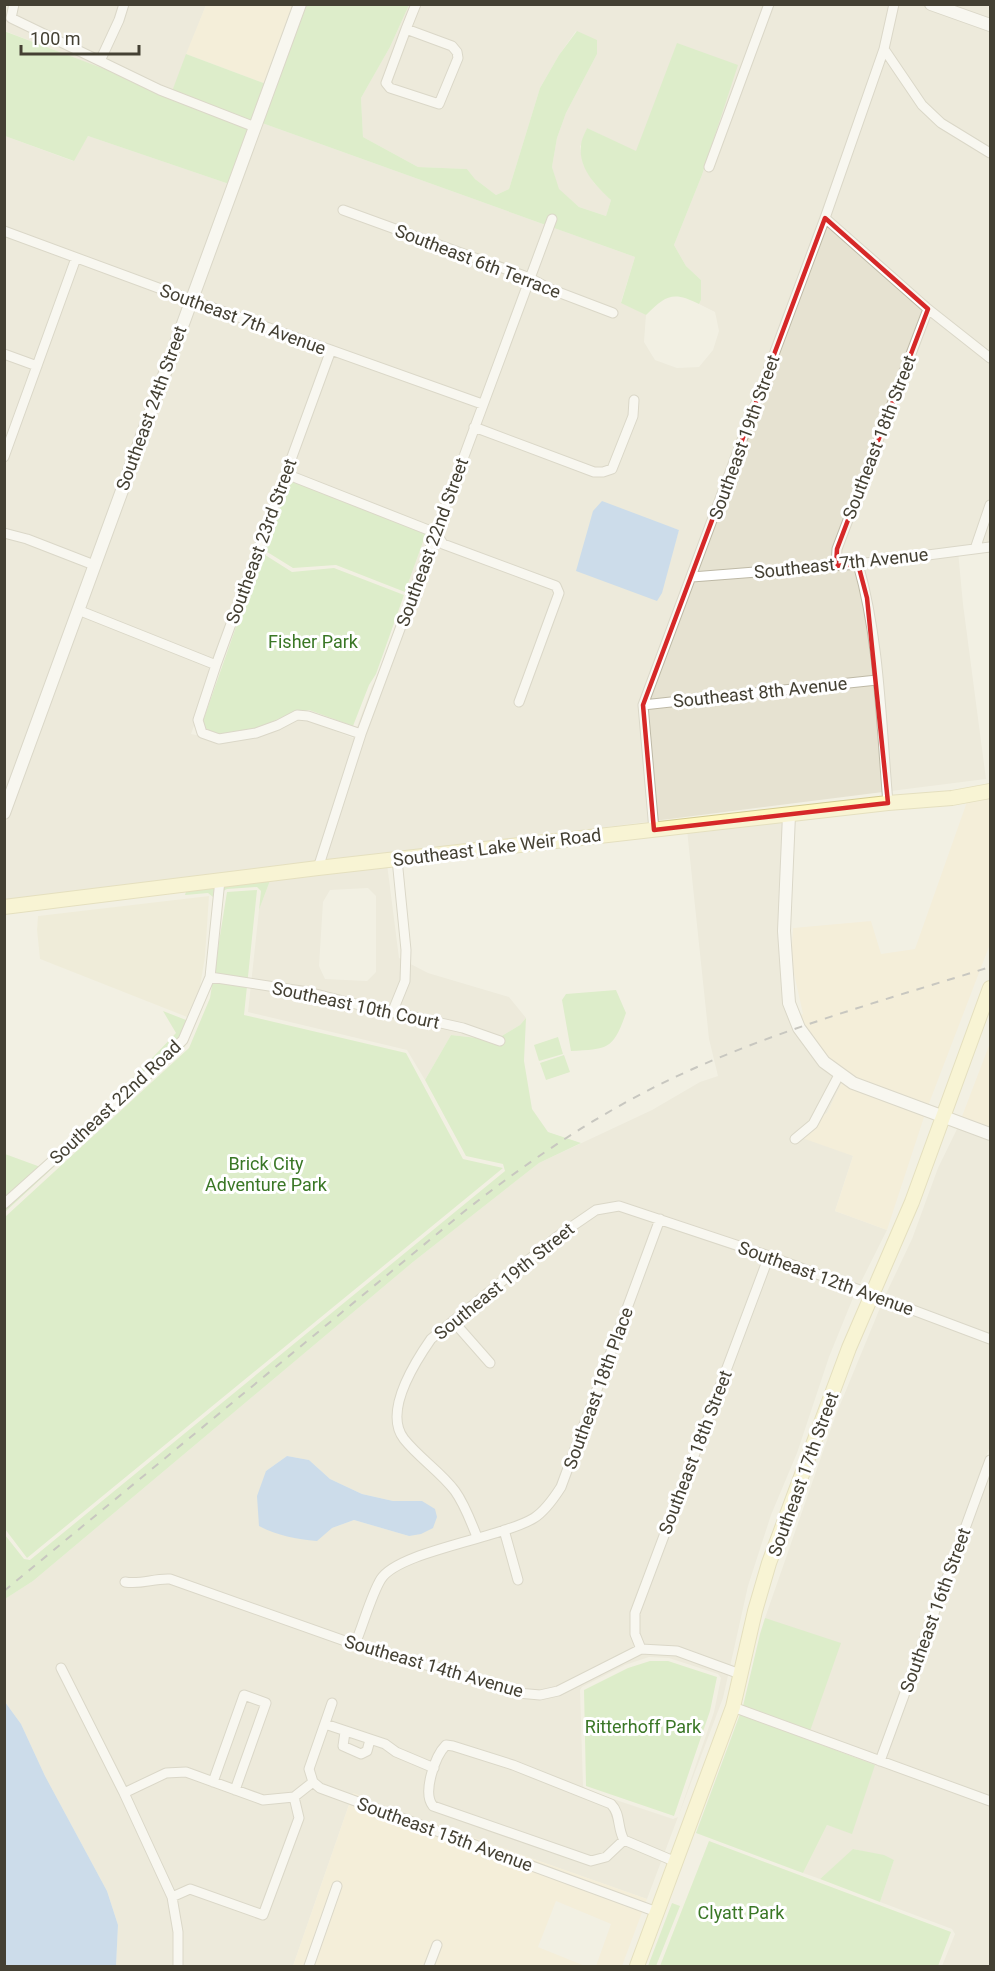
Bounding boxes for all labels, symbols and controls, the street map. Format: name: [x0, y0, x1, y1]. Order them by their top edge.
scale bar: [21, 18, 140, 56]
text: 100 m: [30, 28, 81, 49]
street label: Southeast 6th Terrace: [392, 220, 564, 302]
street label: Southeast 7th Avenue: [157, 279, 329, 359]
street label: Southeast 24th Street: [111, 323, 191, 493]
street label: Southeast 19th Street: [704, 352, 784, 522]
street label: Southeast 18th Street: [838, 352, 920, 522]
street label: Southeast 22nd Street: [392, 455, 472, 629]
street label: Southeast 23rd Street: [221, 456, 301, 626]
street label: Southeast 7th Avenue: [753, 543, 929, 583]
park label: Fisher Park: [268, 631, 359, 652]
street label: Southeast 8th Avenue: [672, 672, 848, 712]
street label: Southeast Lake Weir Road: [392, 824, 602, 870]
street label: Southeast 10th Court: [270, 977, 442, 1033]
street label: Southeast 22nd Road: [45, 1036, 185, 1168]
park label: Brick City Adventure Park: [205, 1153, 328, 1195]
street label: Southeast 19th Street: [430, 1218, 578, 1344]
street label: Southeast 12th Avenue: [735, 1236, 917, 1320]
street label: Southeast 18th Place: [559, 1304, 637, 1472]
street label: Southeast 18th Street: [654, 1367, 736, 1537]
street label: Southeast 17th Street: [763, 1389, 843, 1559]
street label: Southeast 16th Street: [895, 1525, 975, 1695]
street label: Southeast 14th Avenue: [342, 1630, 526, 1702]
park label: Ritterhoff Park: [585, 1716, 702, 1737]
street label: Southeast 15th Avenue: [354, 1792, 536, 1876]
park label: Clyatt Park: [698, 1902, 785, 1923]

